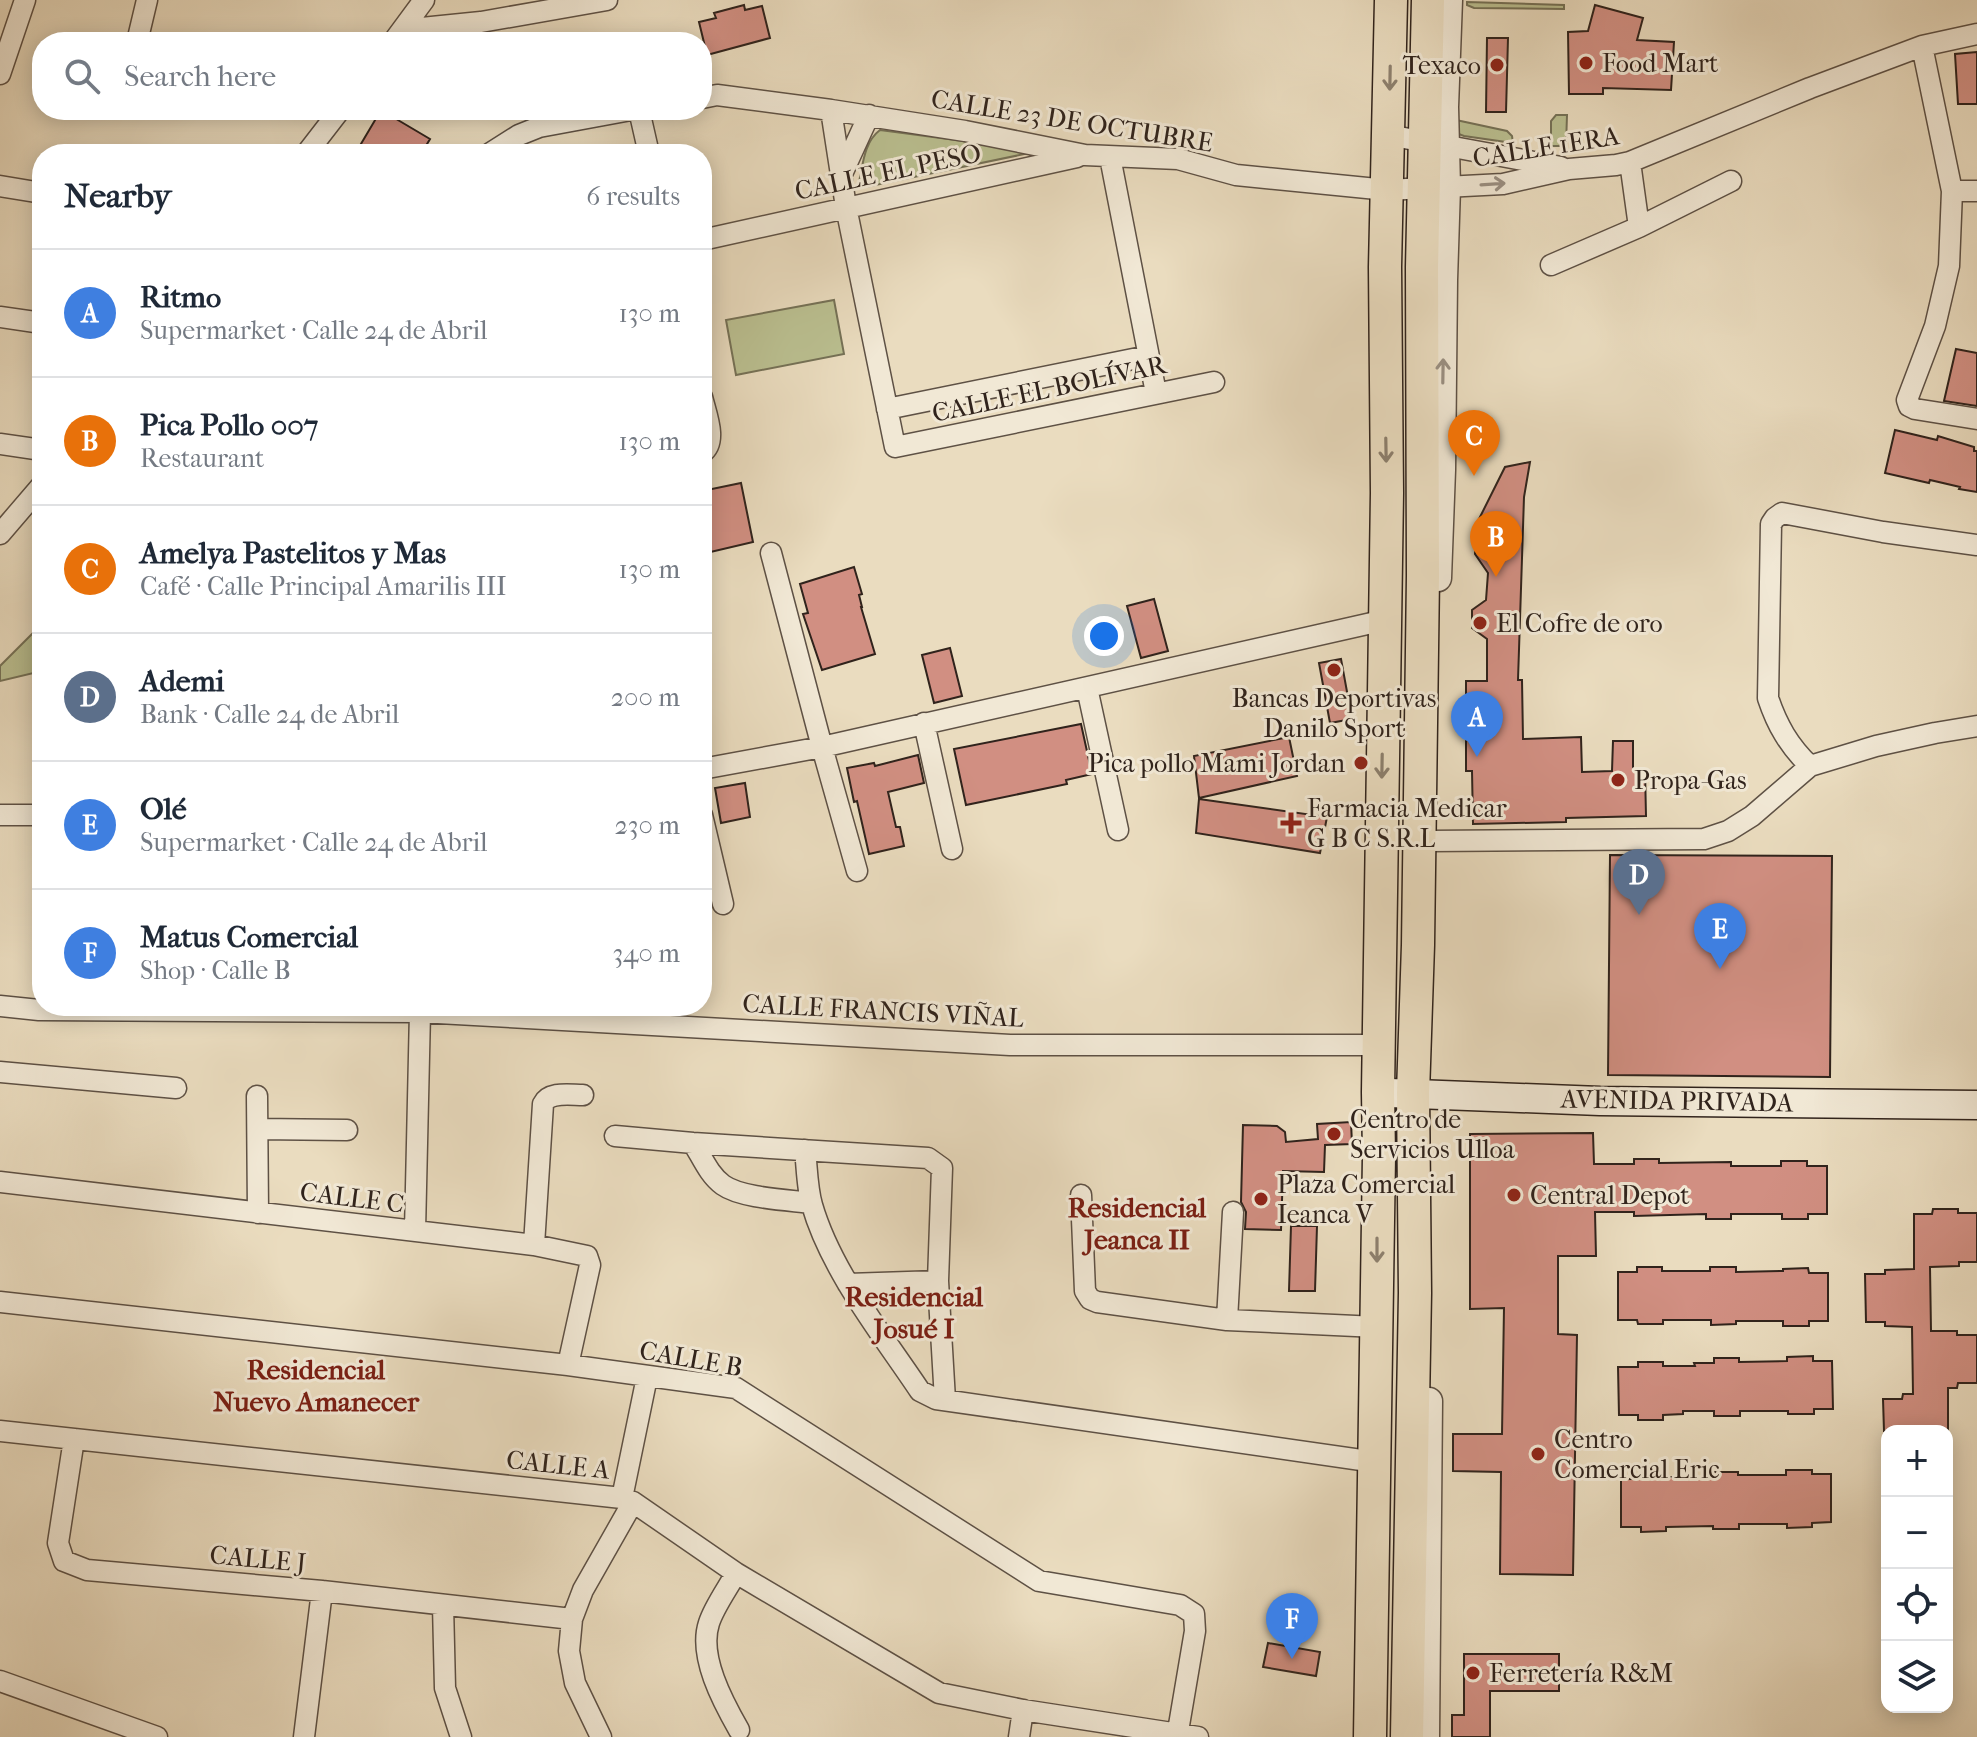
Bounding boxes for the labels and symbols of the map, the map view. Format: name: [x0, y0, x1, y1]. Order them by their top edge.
place label: Food Mart: [1602, 48, 1719, 79]
place label: Texaco: [1403, 50, 1481, 81]
marker: Food Mart: [1577, 54, 1595, 72]
marker: Texaco: [1488, 56, 1506, 74]
one-way arrow: [1382, 64, 1398, 91]
street label: CALLE 23 DE OCTUBRE: [929, 83, 1215, 159]
street label: CALLE 1ERA: [1471, 120, 1623, 174]
street label: CALLE EL PESO: [792, 137, 984, 207]
one-way arrow: [1479, 176, 1506, 191]
street label: CALLE EL BOLÍVAR: [929, 348, 1170, 429]
one-way arrow: [1435, 358, 1450, 385]
pin: C: [1448, 410, 1500, 476]
one-way arrow: [1379, 436, 1394, 463]
pin: B: [1470, 511, 1522, 577]
place label: El Cofre de oro: [1496, 608, 1663, 639]
marker: El Cofre de oro: [1471, 614, 1489, 632]
your location: [1084, 616, 1124, 656]
marker: Bancas Deportivas Danilo Sport: [1325, 661, 1343, 679]
place label: Bancas Deportivas Danilo Sport: [1232, 683, 1436, 744]
pin: A: [1451, 691, 1503, 757]
place label: Pica pollo Mami Jordan: [1088, 748, 1345, 779]
one-way arrow: [1375, 752, 1390, 779]
marker: Pica pollo Mami Jordan: [1352, 754, 1370, 772]
place label: Propa-Gas: [1634, 765, 1747, 796]
marker: Propa-Gas: [1609, 771, 1627, 789]
place label: Farmacia Medicar G B C S.R.L: [1307, 793, 1507, 854]
marker: Farmacia Medicar G B C S.R.L: [1282, 814, 1300, 832]
pin: D: [1613, 849, 1665, 915]
pin: E: [1694, 903, 1746, 969]
street label: CALLE FRANCIS VIÑAL: [742, 987, 1025, 1034]
street label: AVENIDA PRIVADA: [1559, 1083, 1795, 1119]
place label: Centro de Servicios Ulloa: [1350, 1104, 1516, 1165]
marker: Centro de Servicios Ulloa: [1325, 1125, 1343, 1143]
place label: Plaza Comercial Ieanca V: [1277, 1169, 1455, 1230]
street label: CALLE C: [298, 1176, 406, 1220]
place label: Central Depot: [1530, 1180, 1690, 1211]
marker: Central Depot: [1505, 1186, 1523, 1204]
marker: Plaza Comercial Ieanca V: [1252, 1190, 1270, 1208]
district label: Residencial Jeanca II: [1068, 1191, 1207, 1256]
one-way arrow: [1370, 1236, 1385, 1263]
district label: Residencial Josué I: [845, 1280, 984, 1345]
street label: CALLE B: [637, 1335, 745, 1383]
district label: Residencial Nuevo Amanecer: [213, 1353, 420, 1418]
place label: Centro Comercial Eric: [1554, 1424, 1720, 1485]
street label: CALLE A: [505, 1444, 612, 1486]
marker: Centro Comercial Eric: [1529, 1445, 1547, 1463]
street label: CALLE J: [208, 1539, 308, 1579]
pin: F: [1266, 1593, 1318, 1659]
place label: Ferretería R&M: [1489, 1658, 1673, 1689]
marker: Ferretería R&M: [1464, 1664, 1482, 1682]

